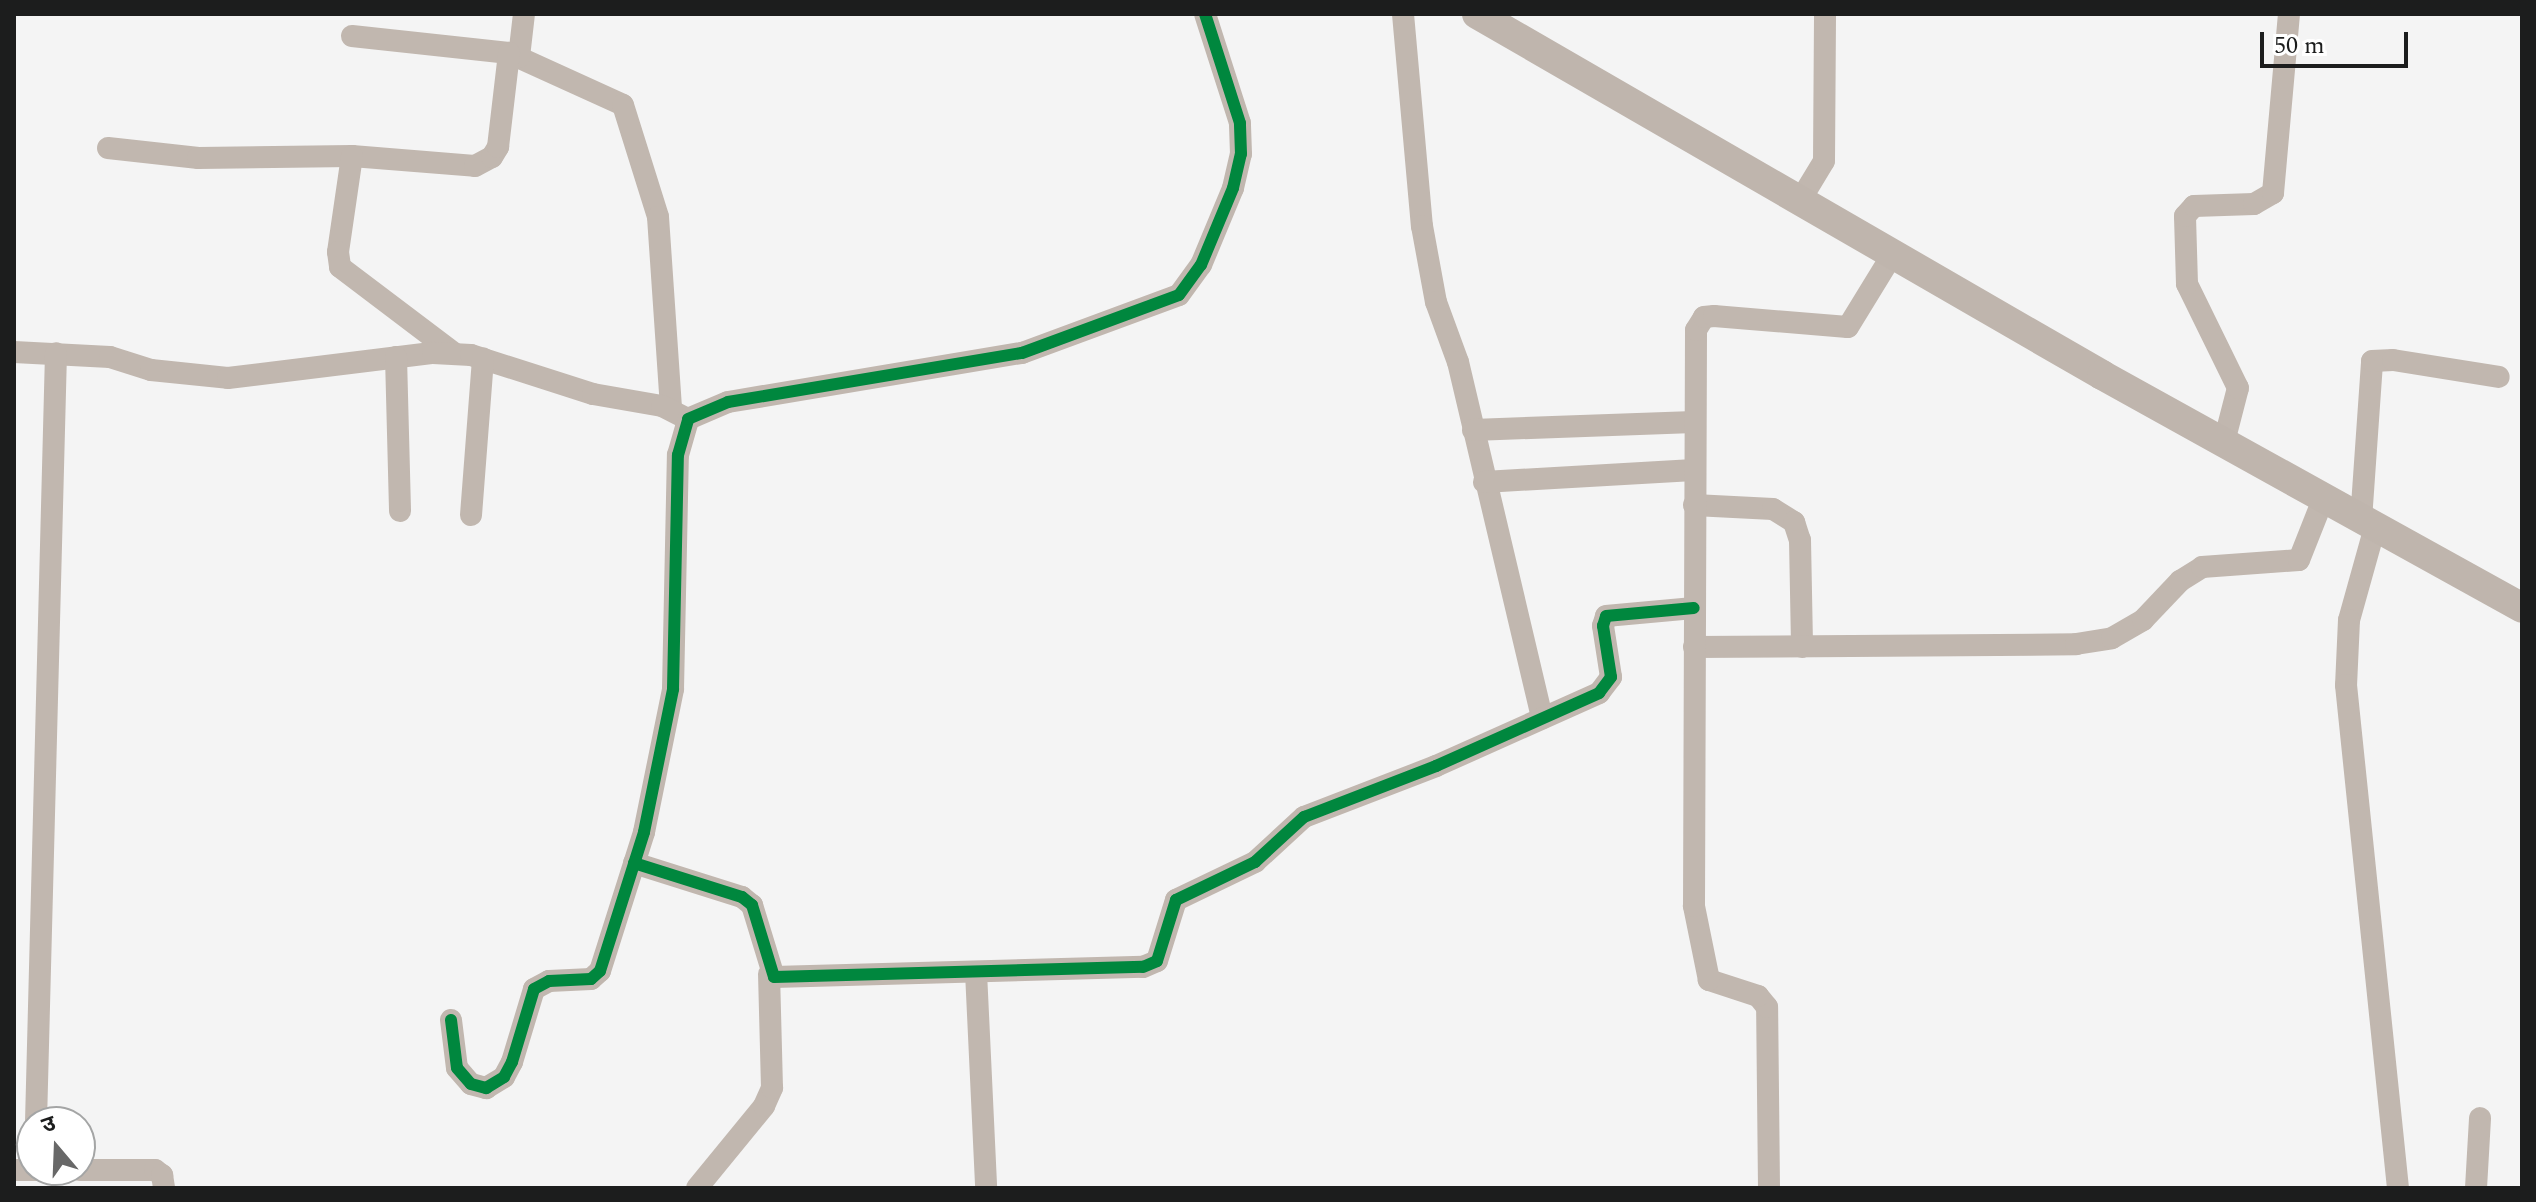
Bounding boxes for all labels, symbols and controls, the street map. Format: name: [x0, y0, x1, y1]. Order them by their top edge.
scale bar: [2264, 16, 2412, 66]
text: 50 m: [2274, 28, 2325, 64]
north arrow: [16, 1106, 96, 1186]
text: उ: [37, 1107, 60, 1142]

